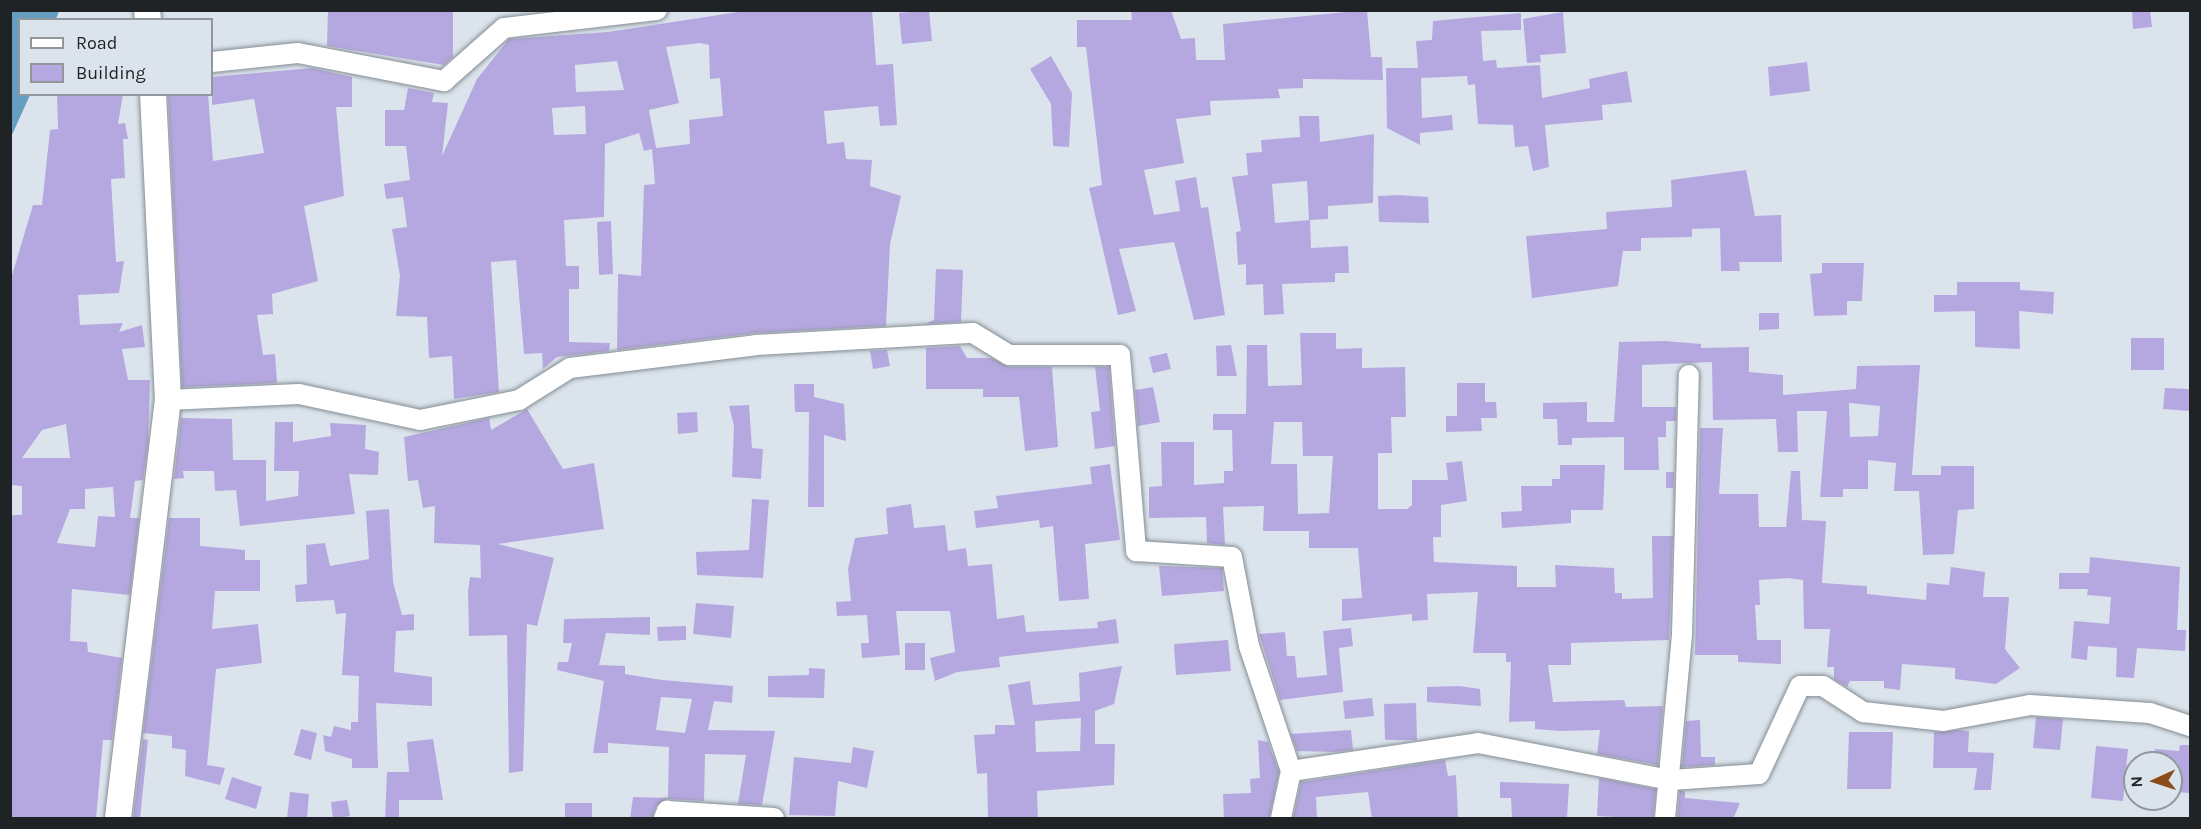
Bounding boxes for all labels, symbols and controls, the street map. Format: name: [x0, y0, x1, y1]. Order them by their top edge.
legend: [18, 18, 213, 96]
text: Road: [76, 32, 117, 54]
text: Building: [76, 62, 146, 84]
north arrow: [2123, 751, 2183, 811]
text: N: [2127, 776, 2146, 788]

